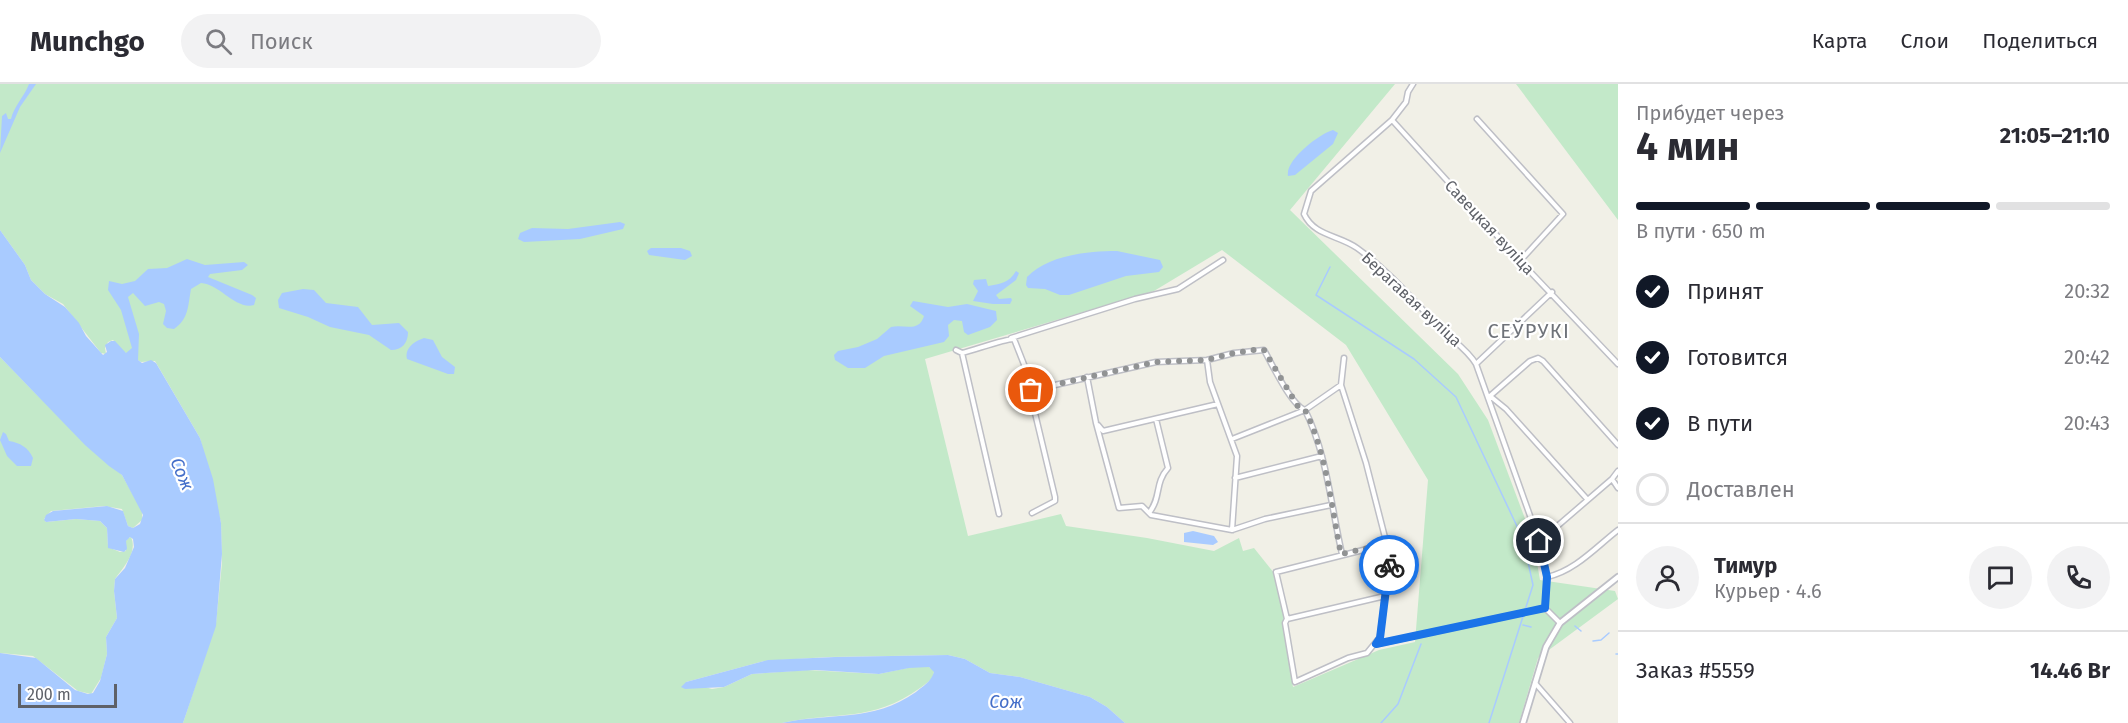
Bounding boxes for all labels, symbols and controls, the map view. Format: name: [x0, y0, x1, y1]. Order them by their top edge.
search box: [181, 14, 601, 68]
text: Munchgo: [30, 25, 145, 58]
icon: search: [202, 25, 235, 58]
text: Поиск: [250, 28, 313, 55]
text: Карта: [1812, 28, 1868, 54]
text: Слои: [1901, 28, 1949, 54]
text: Поделиться: [1982, 28, 2098, 54]
text: Прибудет через: [1636, 101, 1785, 125]
text: 21:05–21:10: [2000, 122, 2110, 149]
text: 4 мин: [1636, 124, 1739, 170]
street label: Савецкая вуліца: [1441, 176, 1538, 279]
text: В пути · 650 m: [1636, 219, 1766, 243]
street label: Берагавая вуліца: [1358, 248, 1466, 351]
icon: check: [1636, 275, 1669, 308]
text: Принят: [1687, 278, 1763, 305]
text: 20:32: [2064, 279, 2110, 303]
district label: СЕЎРУКІ: [1488, 319, 1570, 343]
icon: check: [1636, 341, 1669, 374]
text: Готовится: [1687, 344, 1788, 371]
text: 20:42: [2064, 345, 2110, 369]
pin: [1005, 364, 1056, 415]
icon: bag: [1014, 373, 1047, 406]
icon: check: [1636, 407, 1669, 440]
text: В пути: [1687, 410, 1753, 437]
text: 20:43: [2064, 411, 2110, 435]
water label: Сож: [165, 454, 199, 494]
text: Доставлен: [1687, 476, 1795, 503]
pin: [1513, 515, 1564, 566]
icon: home: [1522, 524, 1555, 557]
courier: [1359, 535, 1419, 595]
button: person: [1636, 546, 1699, 609]
button: chat: [1969, 546, 2032, 609]
button: phone: [2047, 546, 2110, 609]
icon: bike: [1373, 549, 1406, 582]
text: Тимур: [1714, 552, 1777, 579]
text: Курьер · 4.6: [1714, 579, 1822, 603]
text: Заказ #5559: [1636, 657, 1755, 684]
text: 14.46 Br: [2030, 657, 2110, 684]
scale bar: [18, 681, 117, 708]
text: 200 m: [27, 685, 71, 704]
water label: Сож: [989, 691, 1023, 713]

